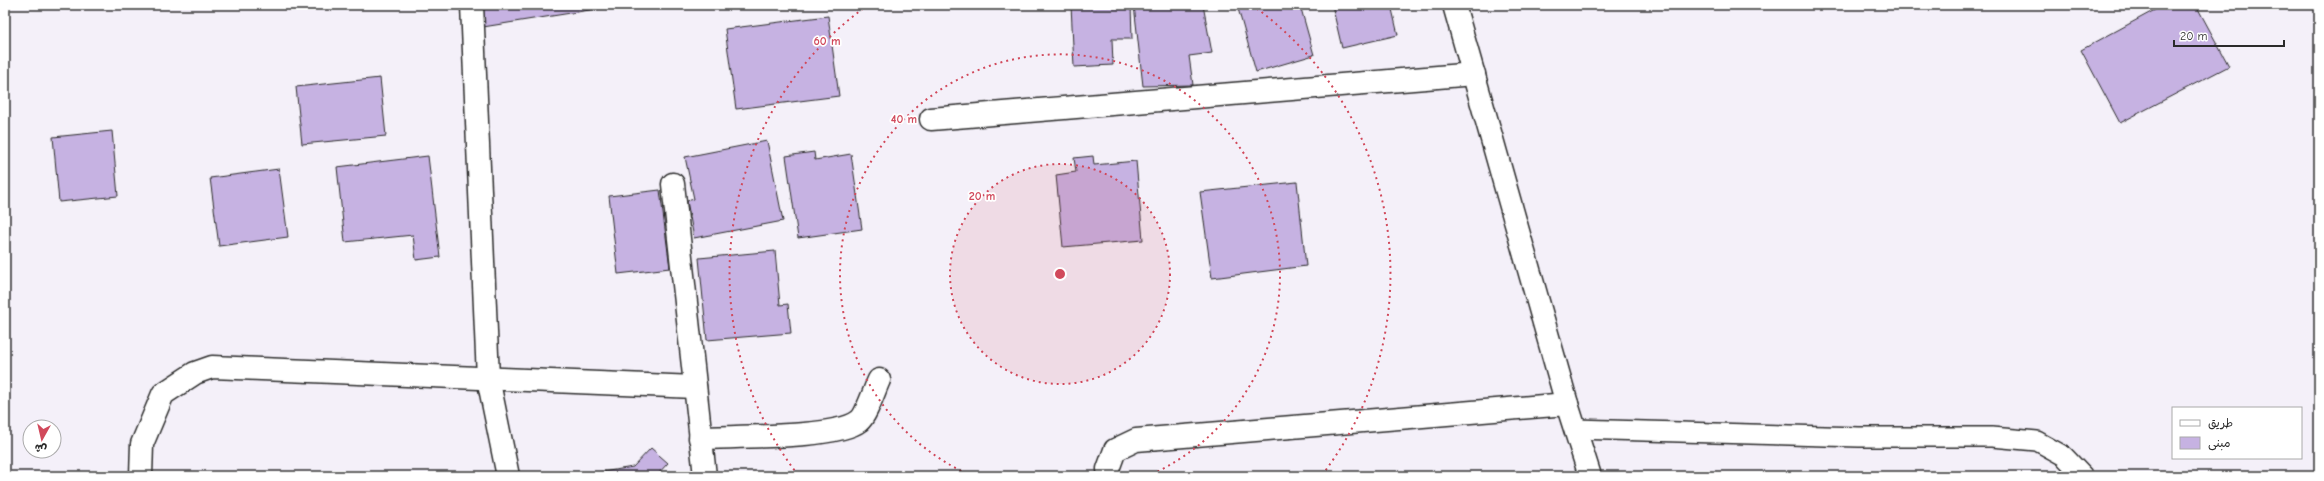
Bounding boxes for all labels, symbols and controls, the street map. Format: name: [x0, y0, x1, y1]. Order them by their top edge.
scale bar: [2174, 22, 2284, 48]
text: 20 m: [2180, 29, 2208, 43]
text: 60 m: [814, 34, 840, 48]
text: 40 m: [891, 112, 917, 126]
text: 20 m: [969, 189, 995, 203]
centre of rings: [1053, 267, 1067, 281]
legend: [2172, 407, 2302, 459]
text: طريق: [2208, 416, 2233, 430]
north arrow: [22, 419, 62, 459]
text: مبنى: [2208, 436, 2231, 451]
text: ش: [34, 441, 48, 456]

